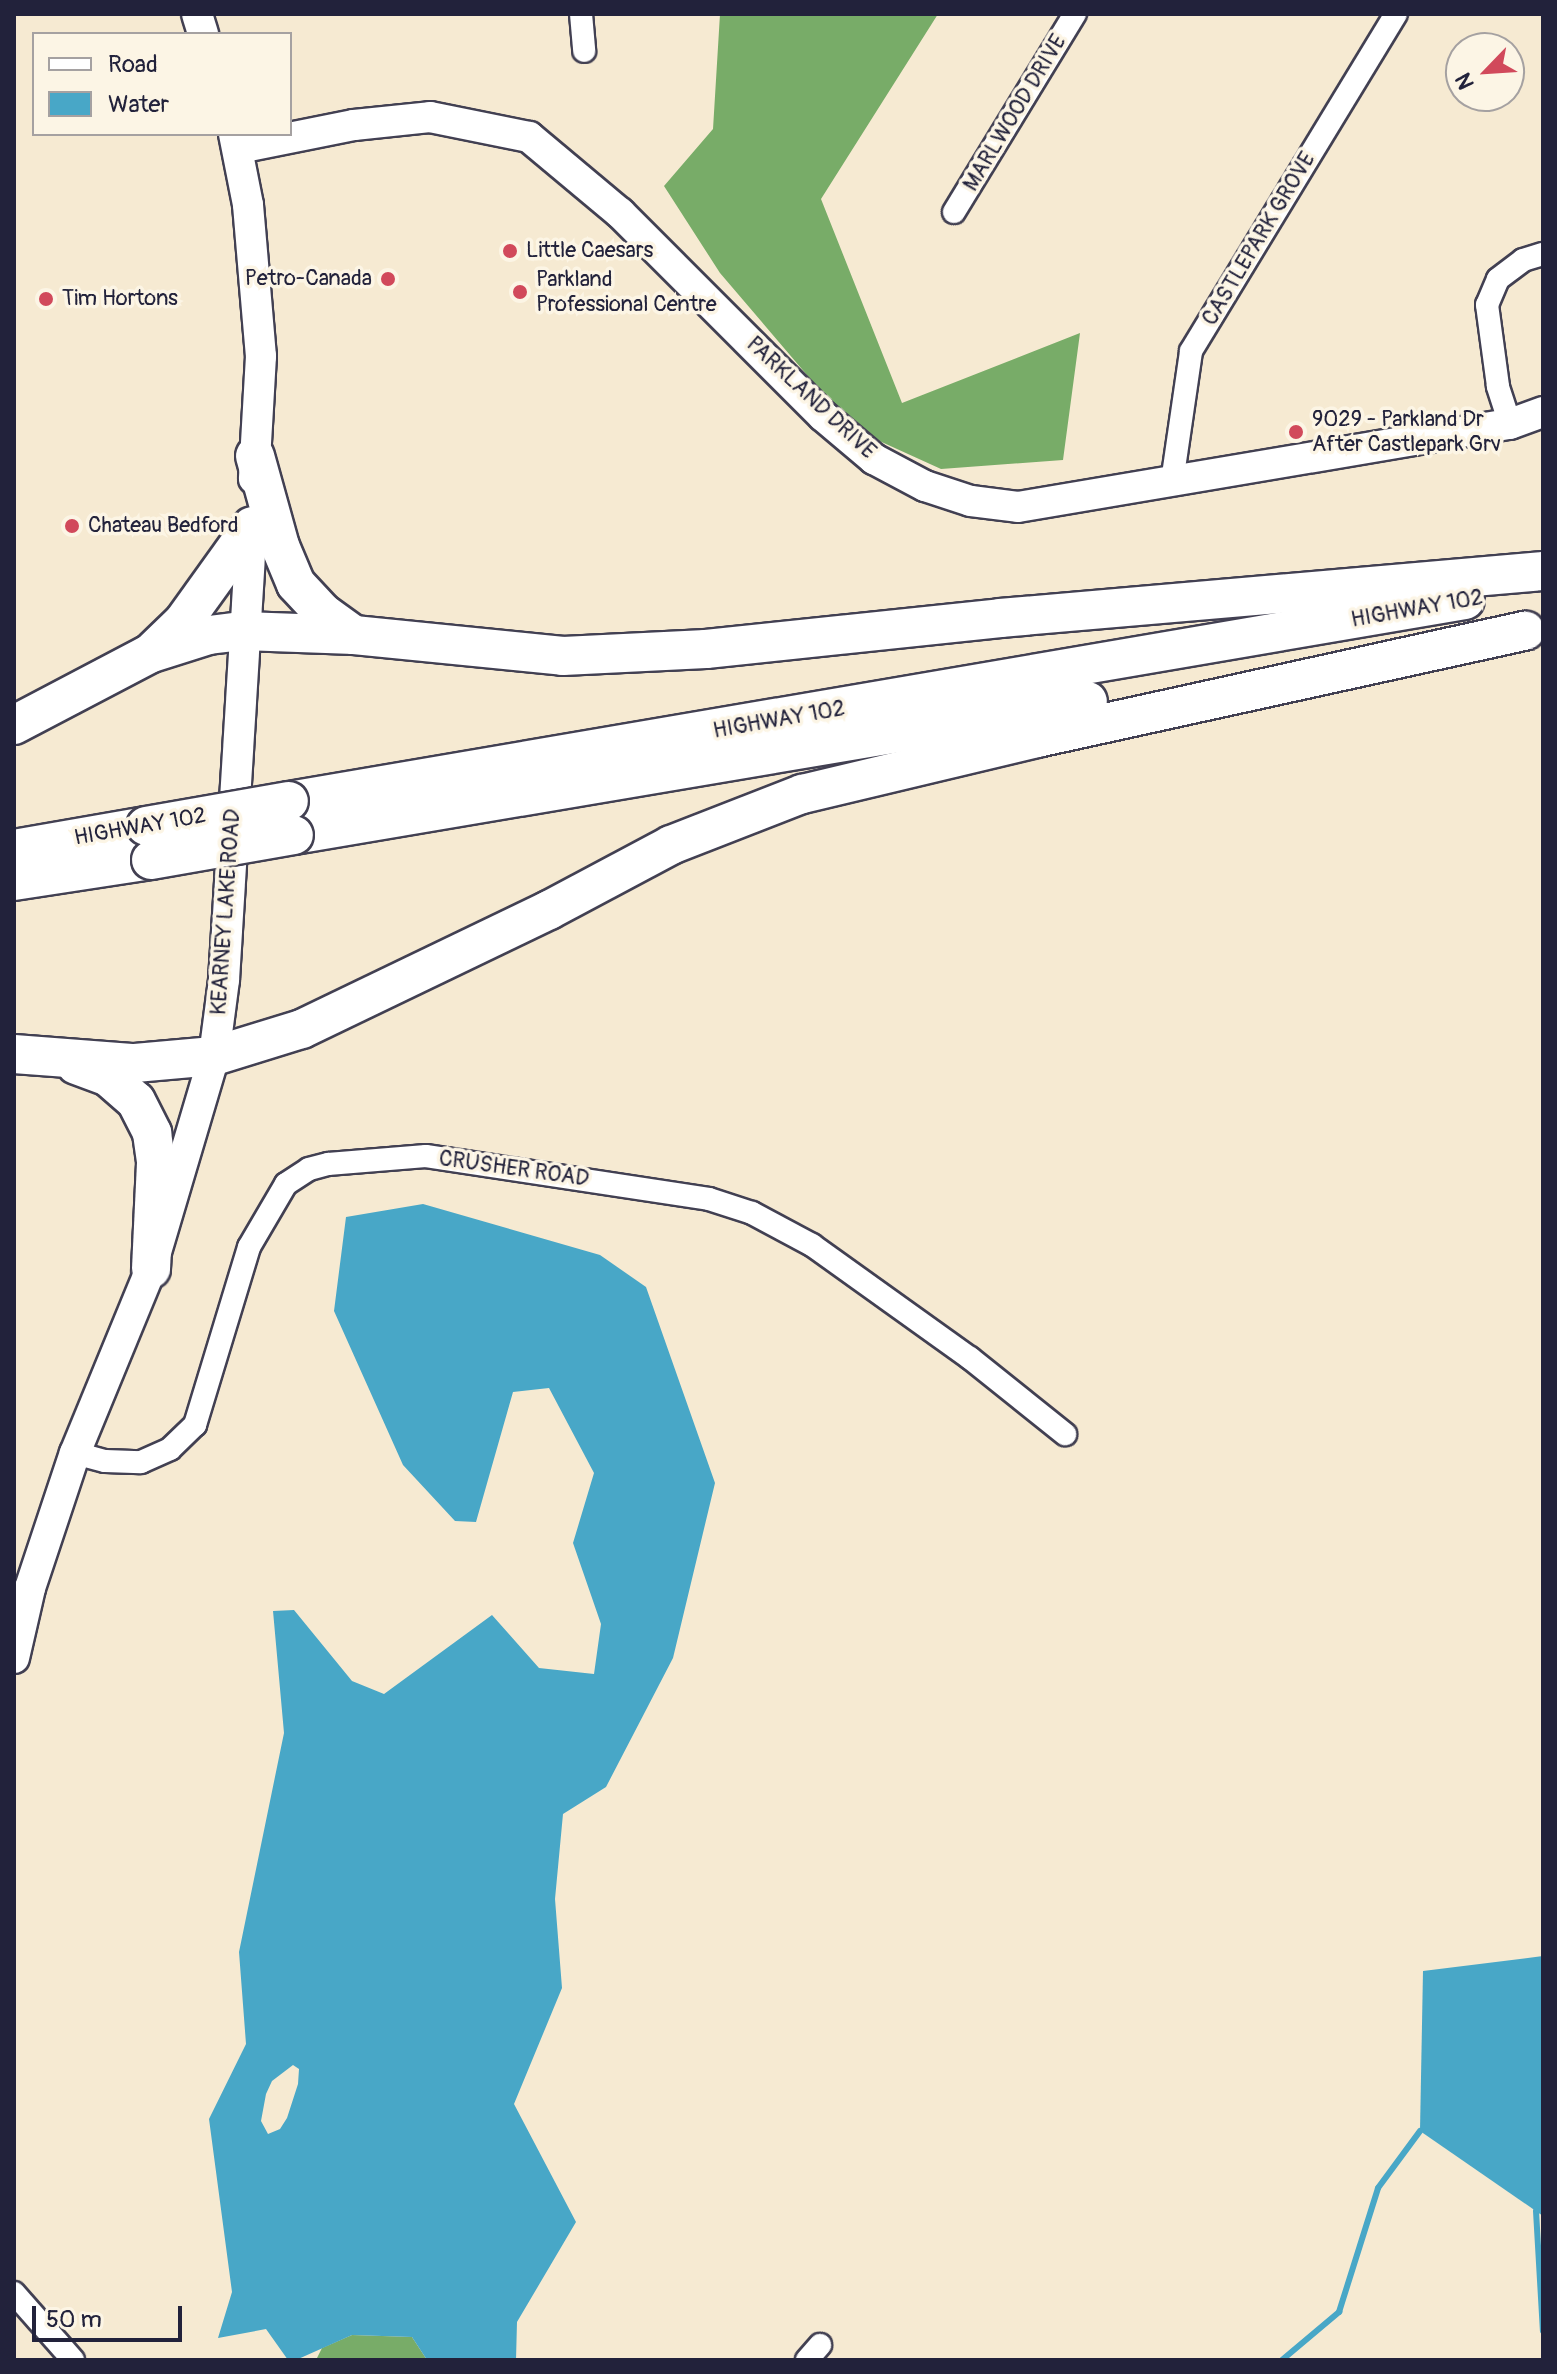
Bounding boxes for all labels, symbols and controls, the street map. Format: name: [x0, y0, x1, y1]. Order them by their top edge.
street label: MARLWOOD DRIVE: [958, 30, 1072, 196]
legend: [32, 32, 292, 136]
north arrow: [1445, 32, 1525, 112]
text: Road: [108, 50, 158, 79]
text: N: [1449, 69, 1481, 94]
text: Water: [108, 90, 169, 119]
street label: CASTLEPARK GROVE: [1197, 148, 1321, 330]
place label: Little Caesars: [526, 238, 653, 264]
marker: Little Caesars: [501, 242, 519, 260]
place label: Petro-Canada: [245, 266, 372, 292]
place label: Parkland Professional Centre: [536, 266, 717, 318]
marker: Petro-Canada: [379, 270, 397, 288]
marker: Parkland Professional Centre: [511, 283, 529, 301]
place label: Tim Hortons: [62, 286, 178, 312]
marker: Tim Hortons: [37, 290, 55, 308]
street label: PARKLAND DRIVE: [741, 331, 881, 465]
place label: 9029 - Parkland Dr After Castlepark Grv: [1312, 406, 1501, 458]
marker: 9029 - Parkland Dr After Castlepark Grv: [1287, 423, 1305, 441]
place label: Chateau Bedford: [88, 513, 239, 539]
marker: Chateau Bedford: [63, 517, 81, 535]
street label: HIGHWAY 102: [1349, 584, 1485, 634]
street label: HIGHWAY 102: [711, 695, 847, 745]
street label: HIGHWAY 102: [72, 802, 208, 852]
street label: KEARNEY LAKE ROAD: [206, 808, 246, 1016]
street label: CRUSHER ROAD: [437, 1145, 591, 1193]
scale bar: [36, 2290, 186, 2340]
text: 50 m: [46, 2305, 102, 2334]

